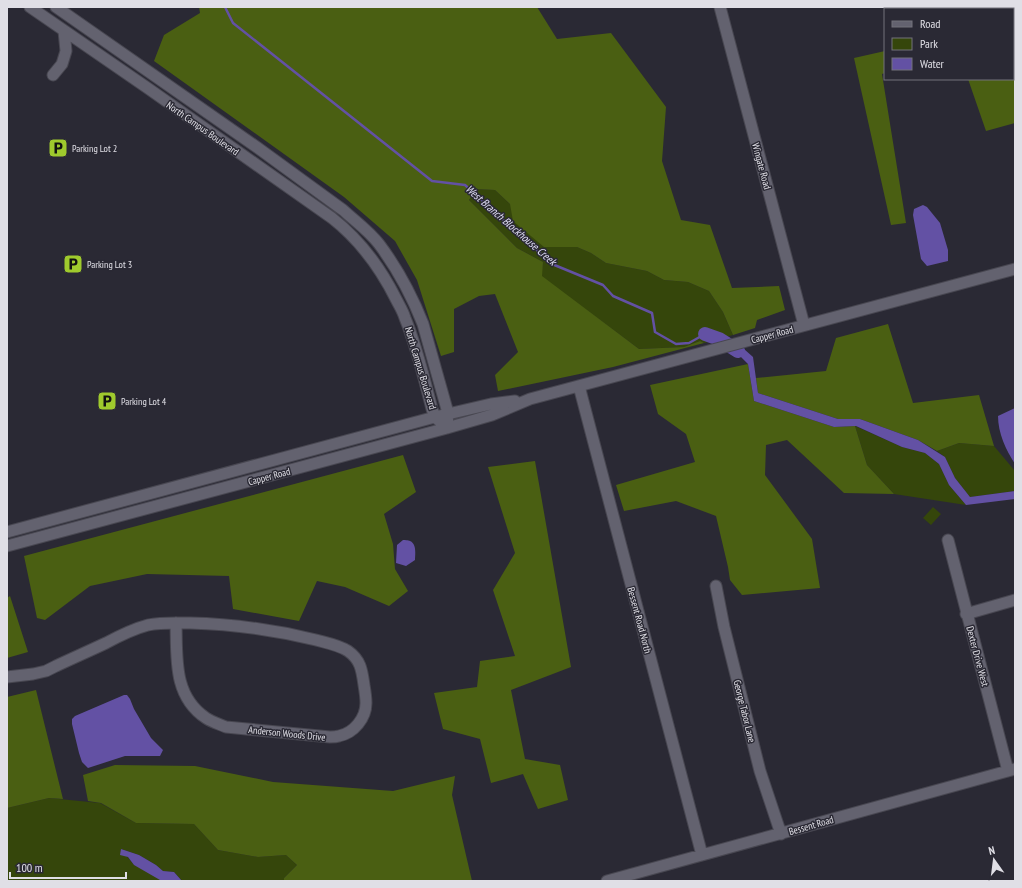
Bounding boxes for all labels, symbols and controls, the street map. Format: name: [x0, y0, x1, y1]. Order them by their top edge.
legend: [884, 8, 1014, 80]
text: Road: [920, 16, 940, 31]
text: Park: [920, 36, 938, 51]
text: Water: [920, 56, 945, 71]
street label: North Campus Boulevard: [164, 99, 242, 158]
parking icon: Parking Lot 2: [47, 137, 69, 159]
street label: Wingate Road: [749, 141, 774, 191]
place label: Parking Lot 2: [72, 142, 117, 155]
water label: West Branch Blockhouse Creek: [463, 182, 561, 269]
parking icon: Parking Lot 3: [62, 253, 84, 275]
place label: Parking Lot 3: [87, 258, 132, 271]
street label: Capper Road: [750, 323, 795, 346]
street label: North Campus Boulevard: [402, 325, 439, 411]
parking icon: Parking Lot 4: [96, 390, 118, 412]
place label: Parking Lot 4: [121, 395, 167, 408]
street label: Capper Road: [247, 465, 292, 488]
street label: Bessent Road North: [624, 586, 655, 655]
street label: Dexter Drive West: [963, 625, 992, 688]
street label: George Tabor Lane: [730, 678, 759, 744]
street label: Anderson Woods Drive: [248, 723, 326, 744]
street label: Bessent Road: [787, 813, 835, 838]
north arrow: [974, 840, 1014, 880]
text: N: [987, 843, 996, 858]
scale bar: [10, 854, 126, 880]
text: 100 m: [16, 860, 43, 875]

